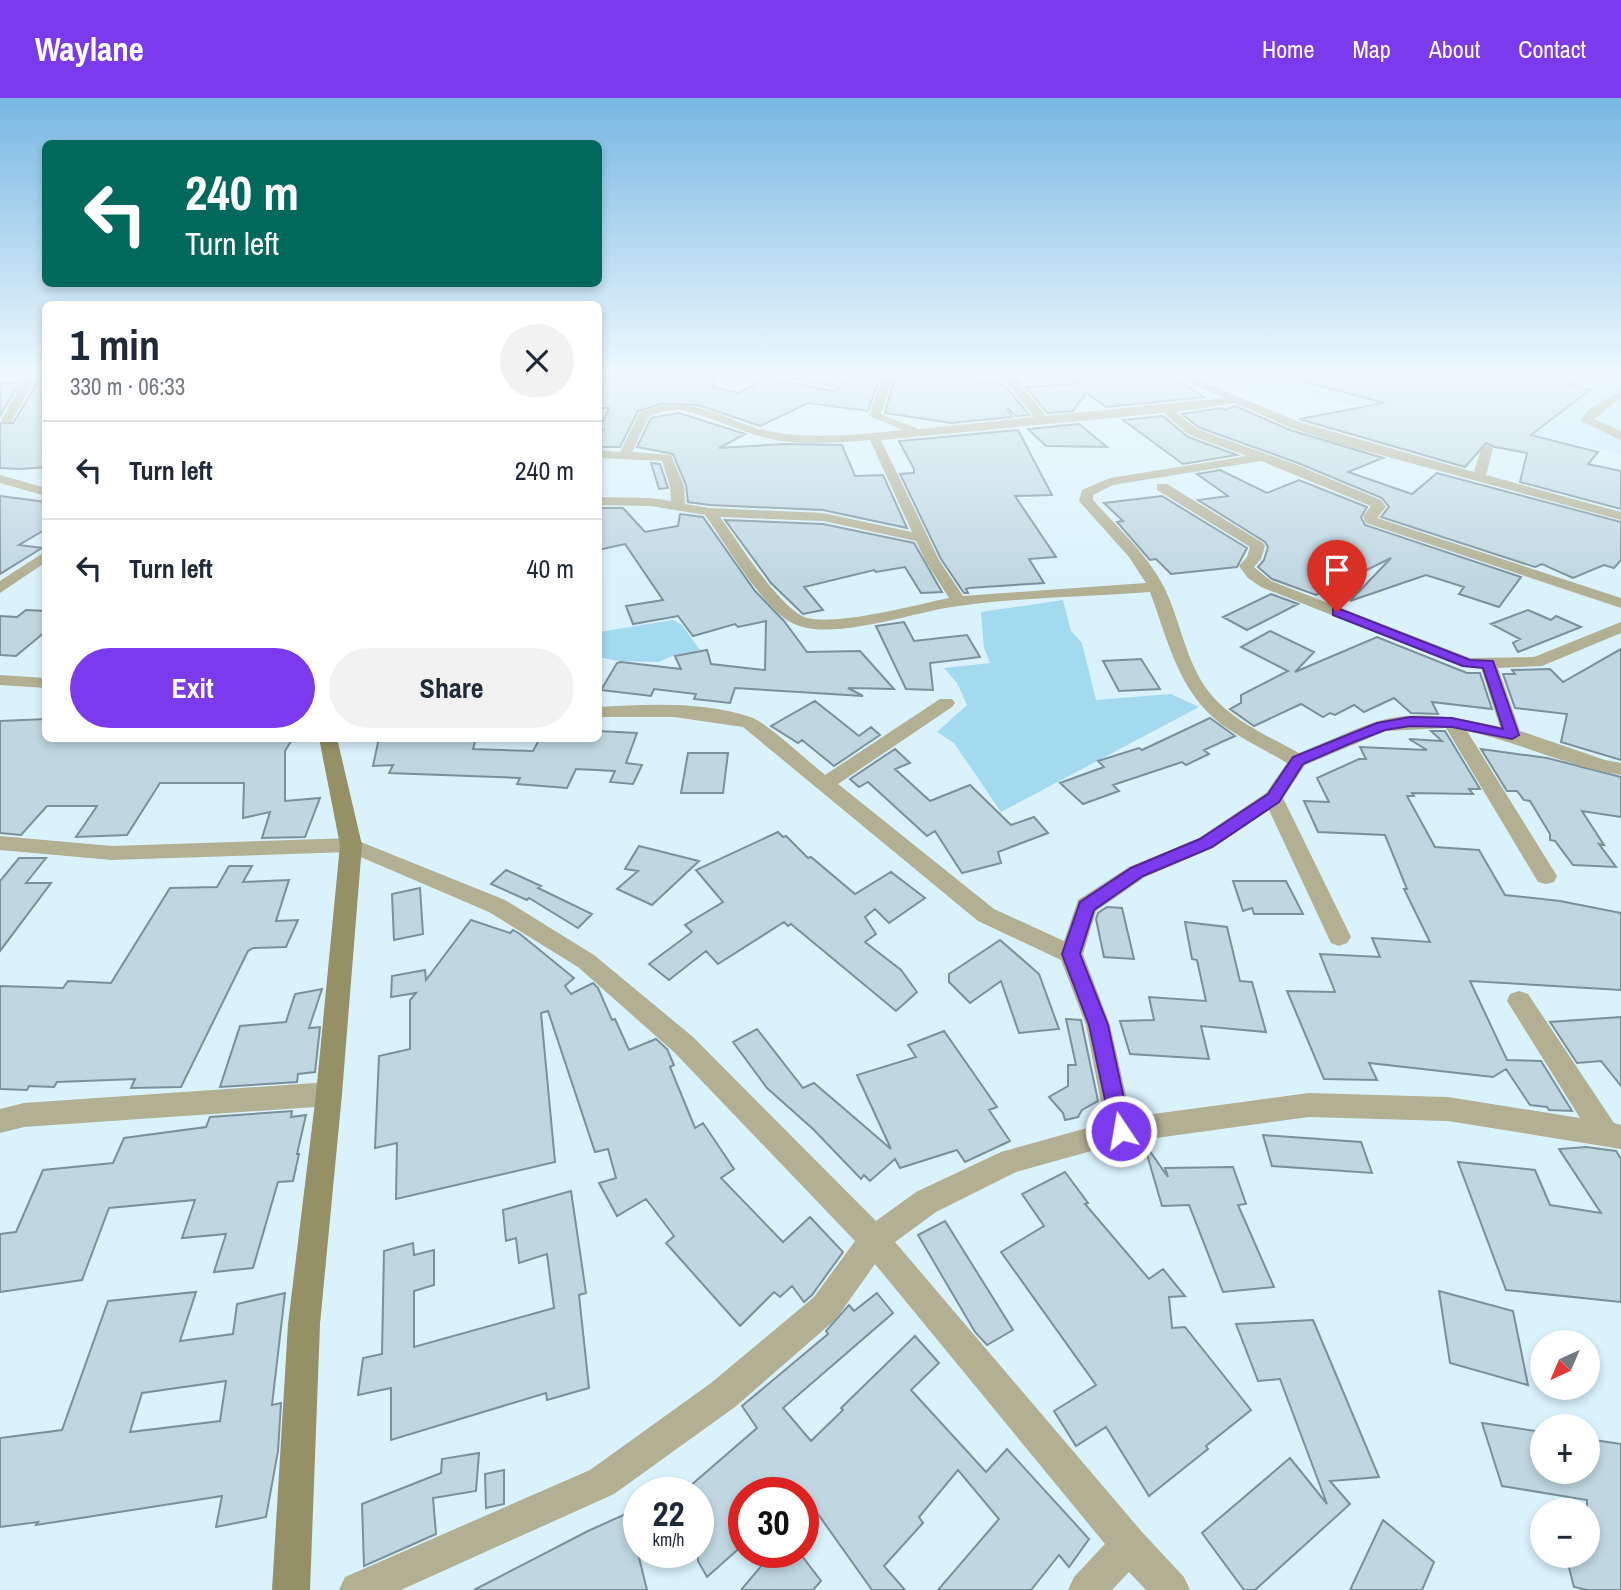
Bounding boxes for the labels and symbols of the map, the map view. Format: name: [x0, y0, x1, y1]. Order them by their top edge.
pin: [1307, 540, 1367, 612]
position arrow: [1084, 1094, 1158, 1168]
north arrow: [1530, 1330, 1600, 1400]
speed limit sign: 30: [728, 1477, 819, 1568]

